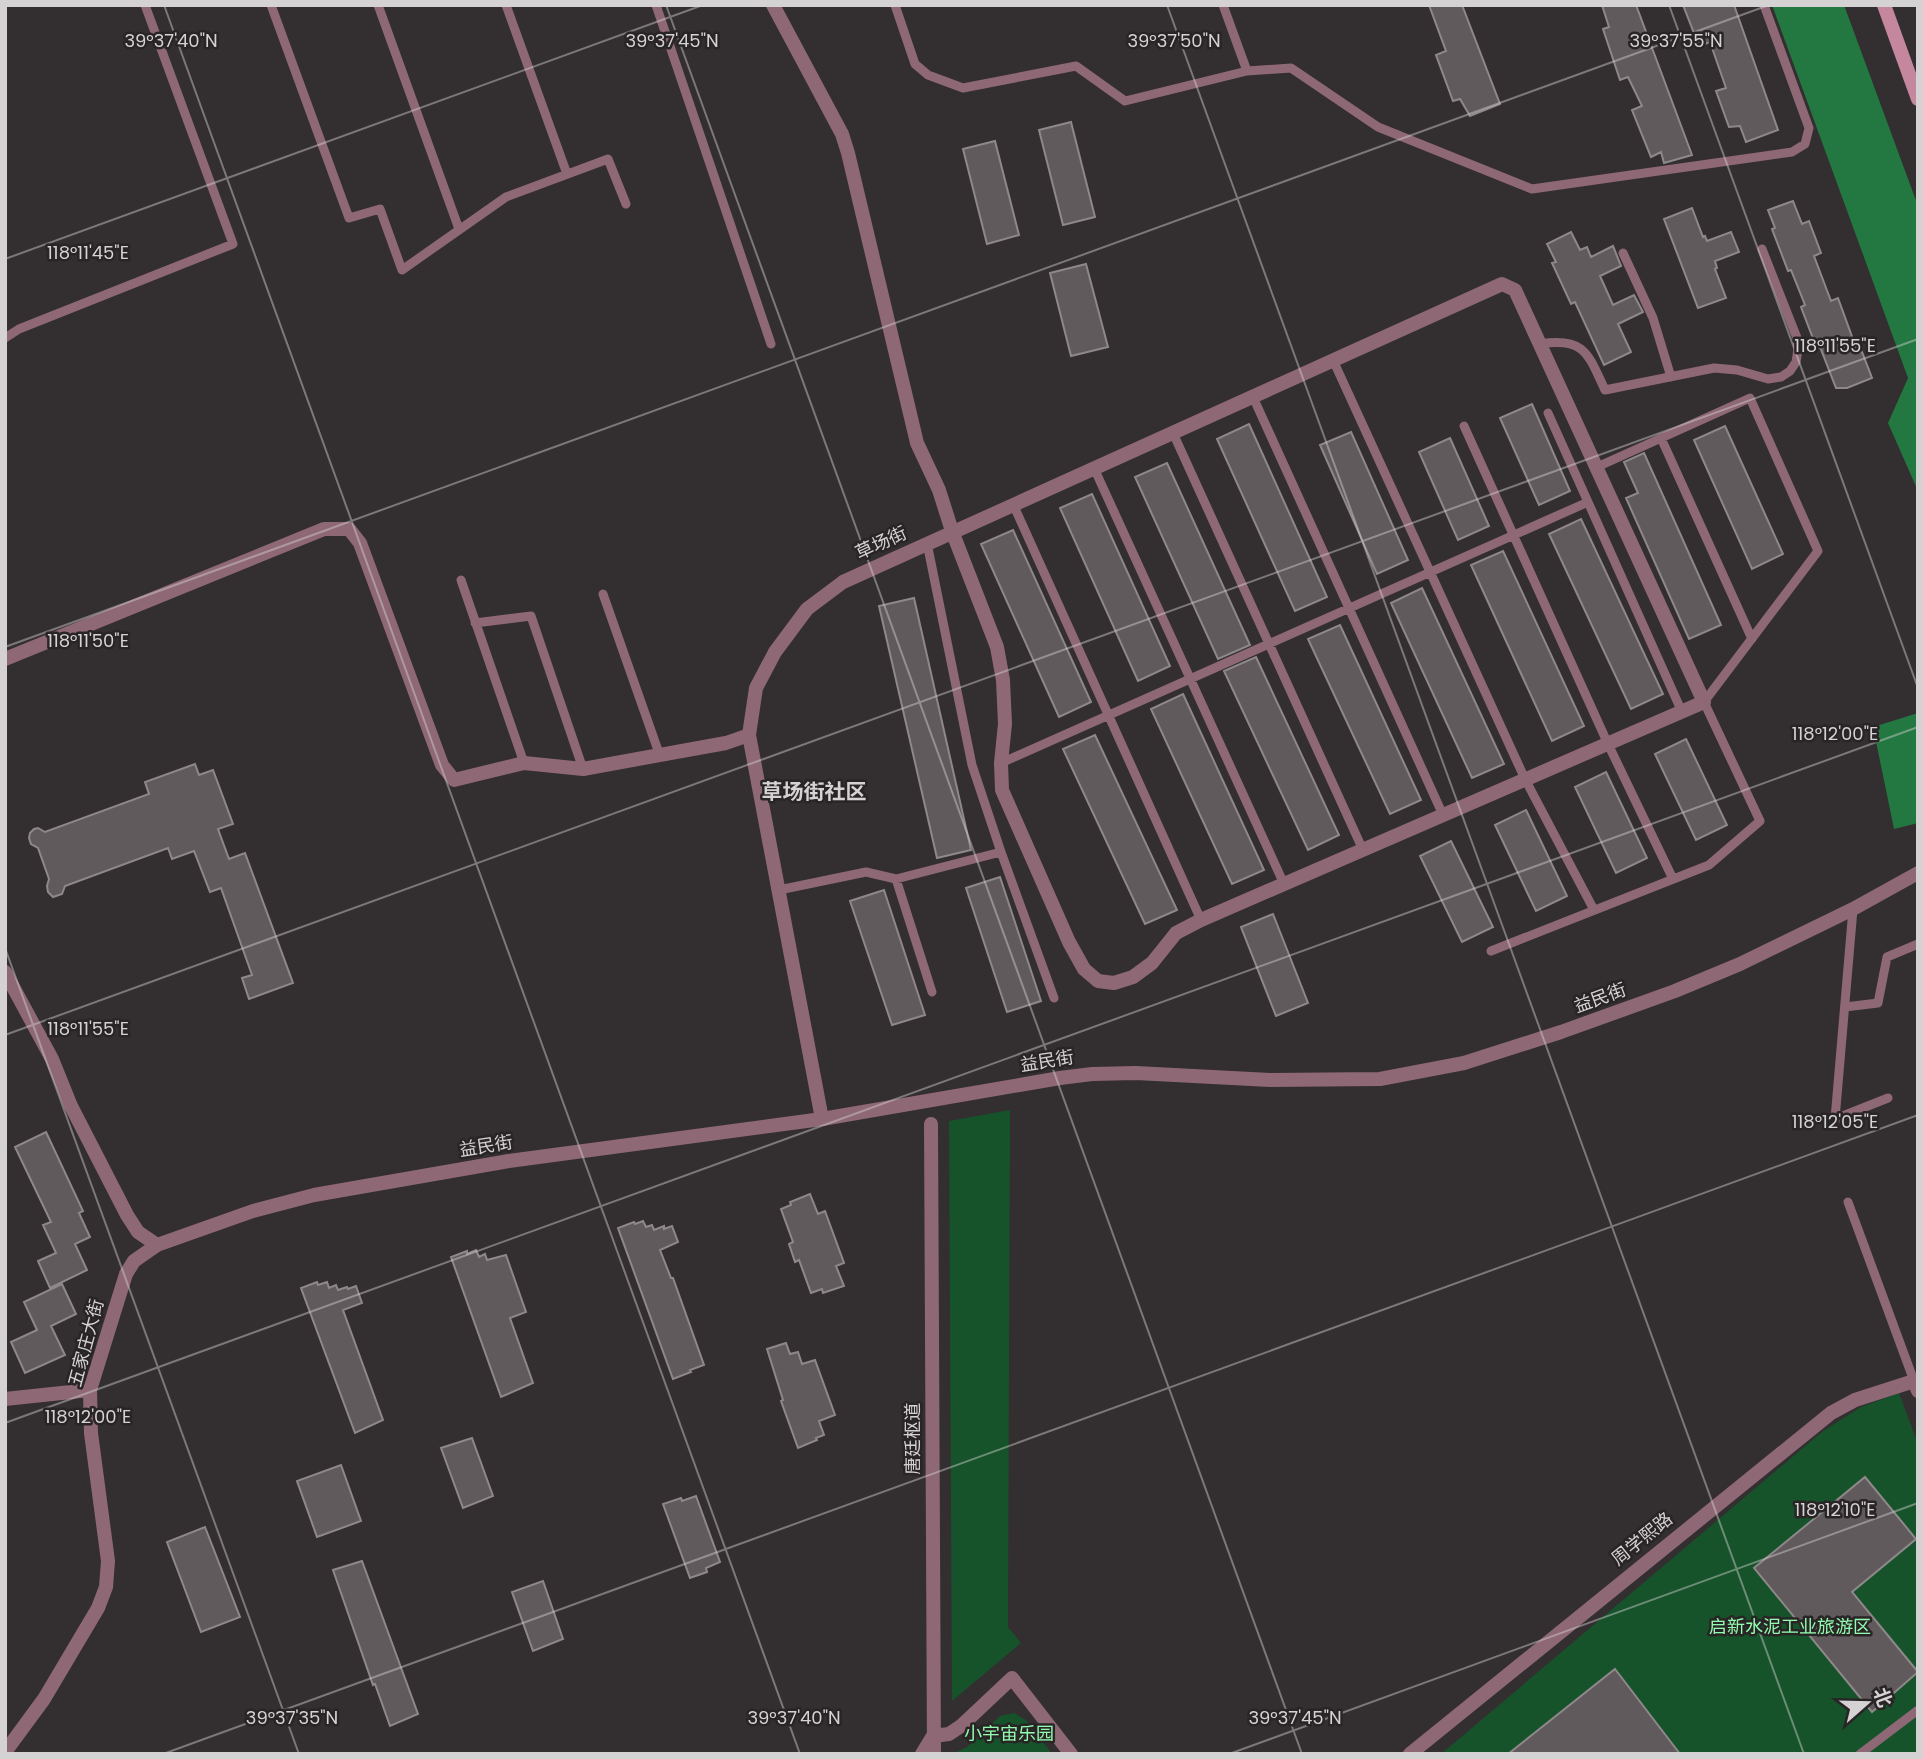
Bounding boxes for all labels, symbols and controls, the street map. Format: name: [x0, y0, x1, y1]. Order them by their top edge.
text: 39°37'40"N: [124, 28, 218, 53]
text: 39°37'45"N: [625, 28, 719, 53]
text: 39°37'50"N: [1127, 28, 1221, 53]
text: 39°37'55"N: [1629, 28, 1723, 53]
text: 118°11'45"E: [47, 240, 129, 265]
text: 118°11'55"E: [1794, 333, 1876, 358]
street label: 草场街: [851, 520, 911, 565]
text: 118°11'50"E: [47, 628, 129, 653]
text: 118°12'00"E: [1792, 721, 1878, 746]
district label: 草场街社区: [762, 777, 867, 806]
street label: 益民街: [1570, 977, 1629, 1019]
text: 118°11'55"E: [47, 1016, 129, 1041]
street label: 益民街: [1018, 1044, 1076, 1077]
text: 118°12'05"E: [1792, 1109, 1878, 1134]
street label: 益民街: [457, 1129, 515, 1162]
street label: 五家庄大街: [62, 1296, 109, 1390]
street label: 唐廷枢道: [900, 1403, 925, 1475]
text: 118°12'00"E: [45, 1404, 131, 1429]
text: 118°12'10"E: [1795, 1497, 1875, 1522]
street label: 周学熙路: [1606, 1506, 1678, 1571]
park label: 启新水泥工业旅游区: [1709, 1614, 1871, 1639]
north arrow: [1832, 1668, 1902, 1738]
text: 北: [1867, 1684, 1898, 1711]
text: 39°37'35"N: [246, 1705, 338, 1730]
text: 39°37'40"N: [747, 1705, 841, 1730]
text: 39°37'45"N: [1248, 1705, 1342, 1730]
park label: 小宇宙乐园: [964, 1721, 1054, 1746]

